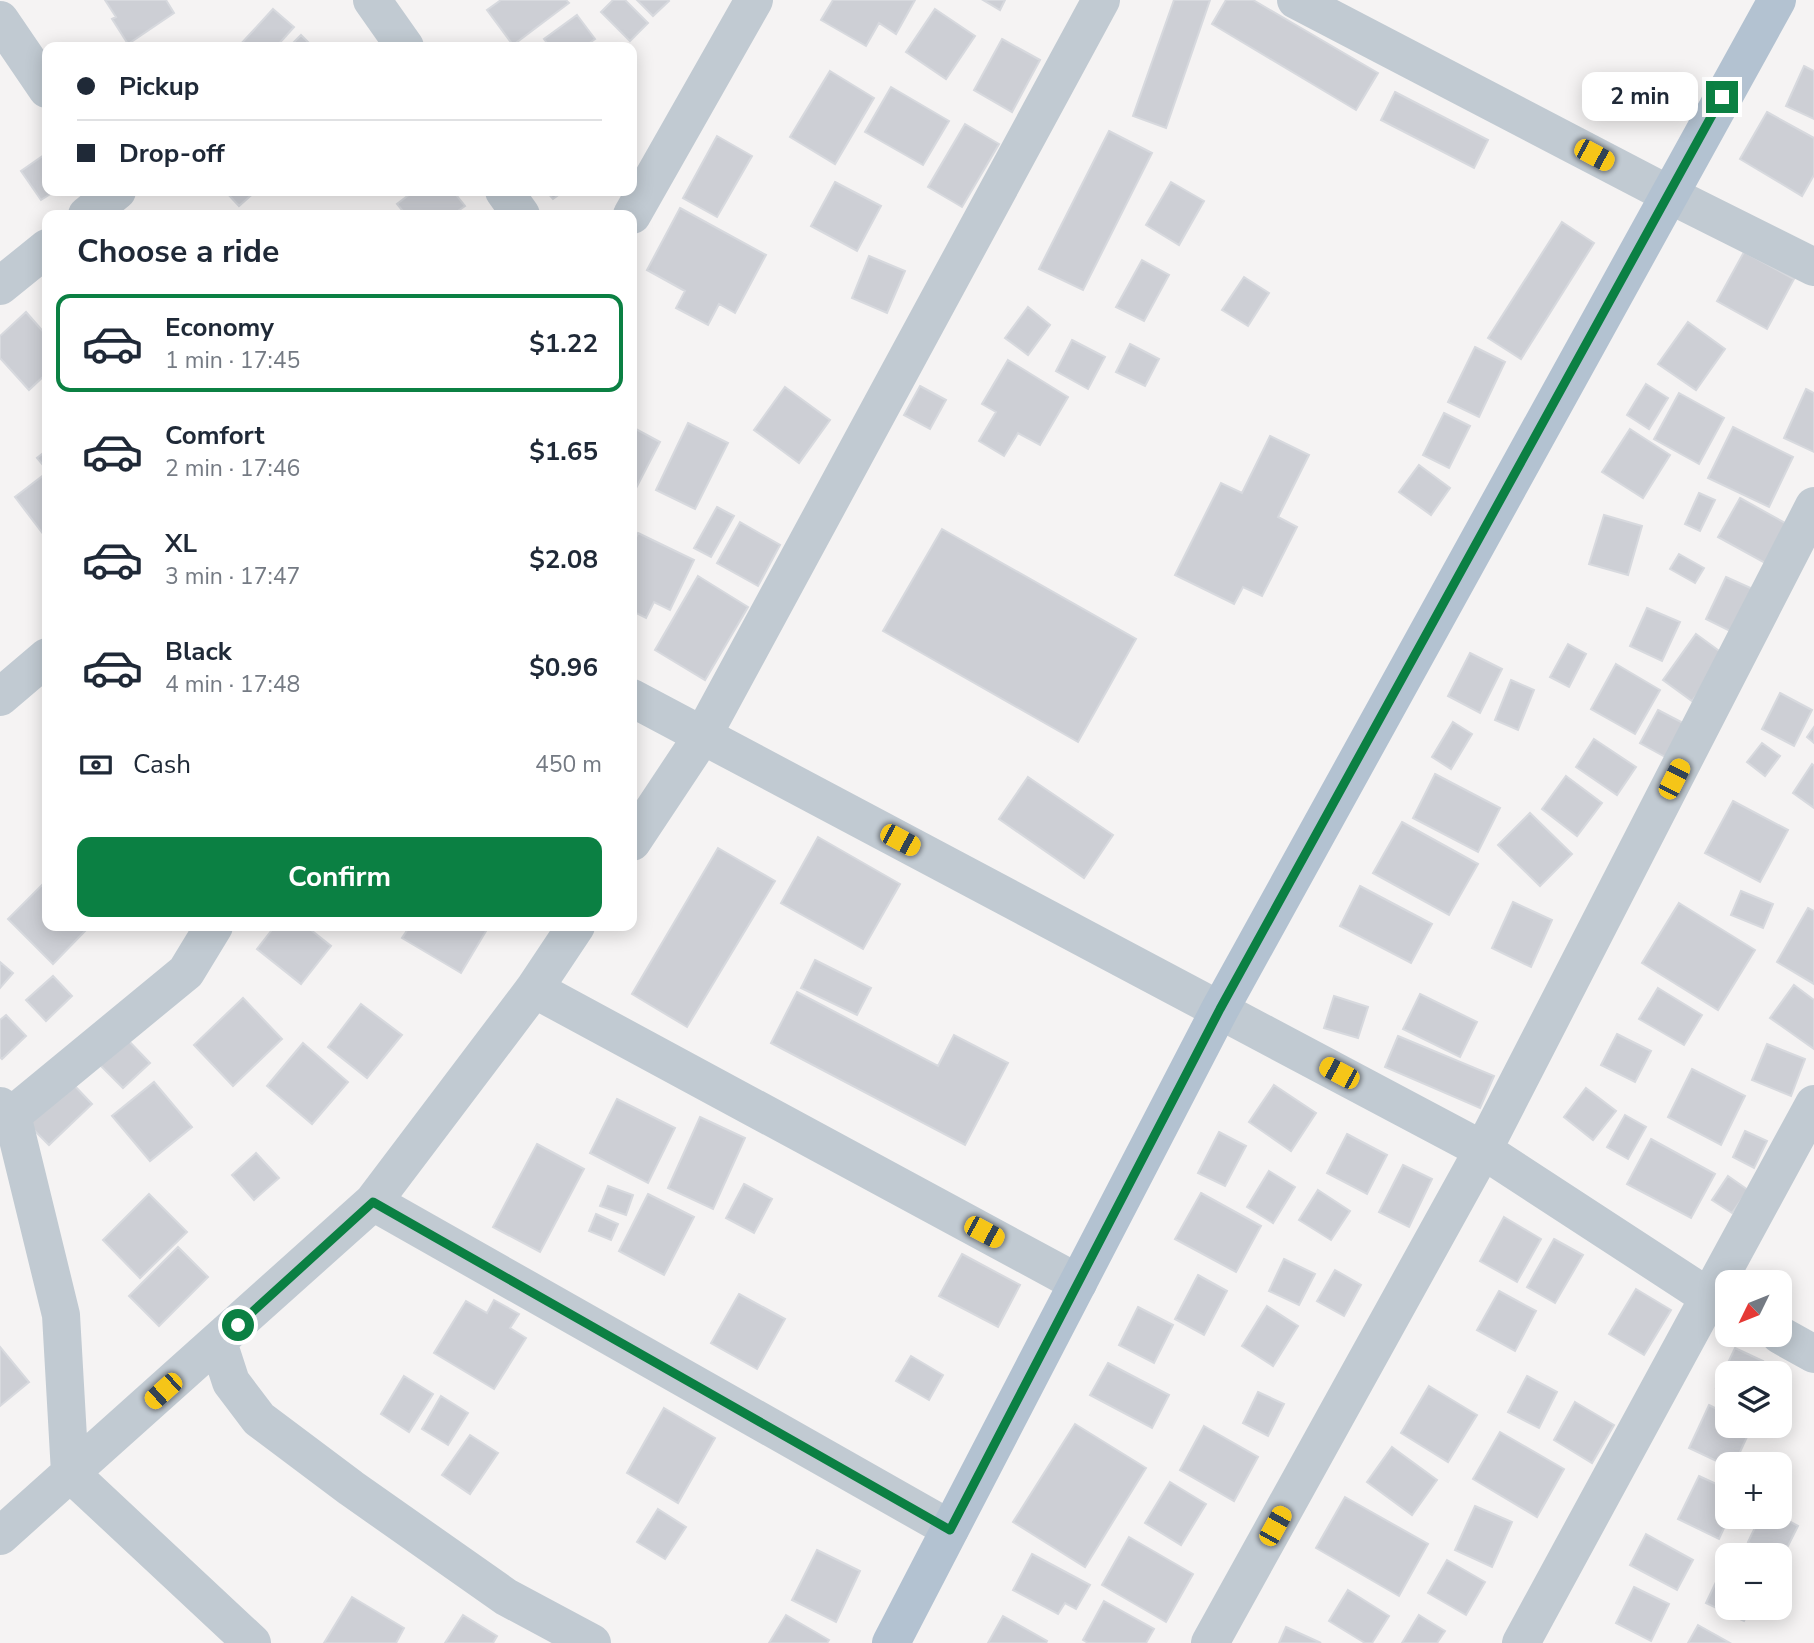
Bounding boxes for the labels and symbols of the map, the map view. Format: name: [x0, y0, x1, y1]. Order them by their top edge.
callout: 2 min: [1582, 72, 1698, 122]
route end: [1706, 81, 1738, 113]
car: [1571, 136, 1618, 174]
car: [1656, 756, 1693, 802]
car: [877, 821, 924, 859]
car: [1316, 1054, 1363, 1092]
car: [961, 1213, 1008, 1251]
north arrow: [1715, 1270, 1792, 1348]
route start: [222, 1309, 254, 1341]
car: [141, 1369, 186, 1413]
car: [1256, 1503, 1295, 1549]

